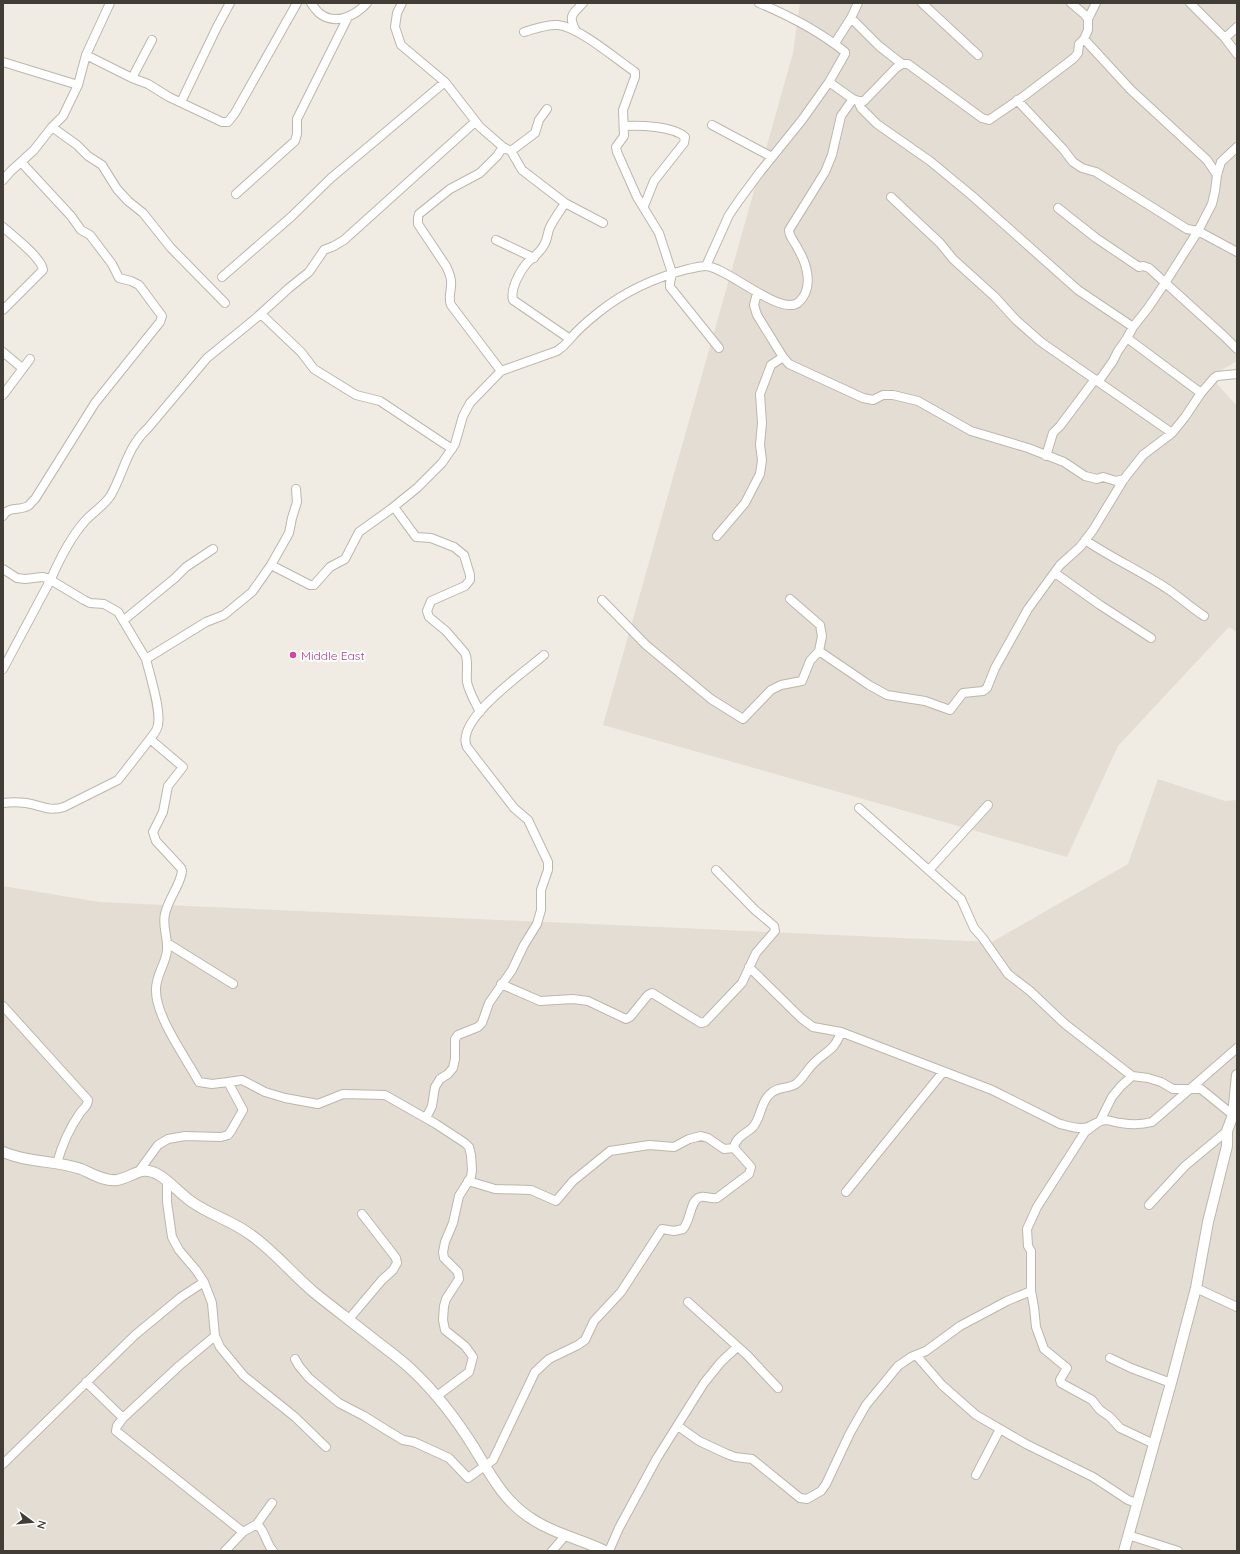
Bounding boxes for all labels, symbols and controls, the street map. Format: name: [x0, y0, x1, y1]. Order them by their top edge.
place label: Middle East: [301, 648, 365, 663]
marker: Middle East: [288, 650, 298, 660]
north arrow: [12, 1502, 52, 1542]
text: N: [34, 1519, 49, 1531]

